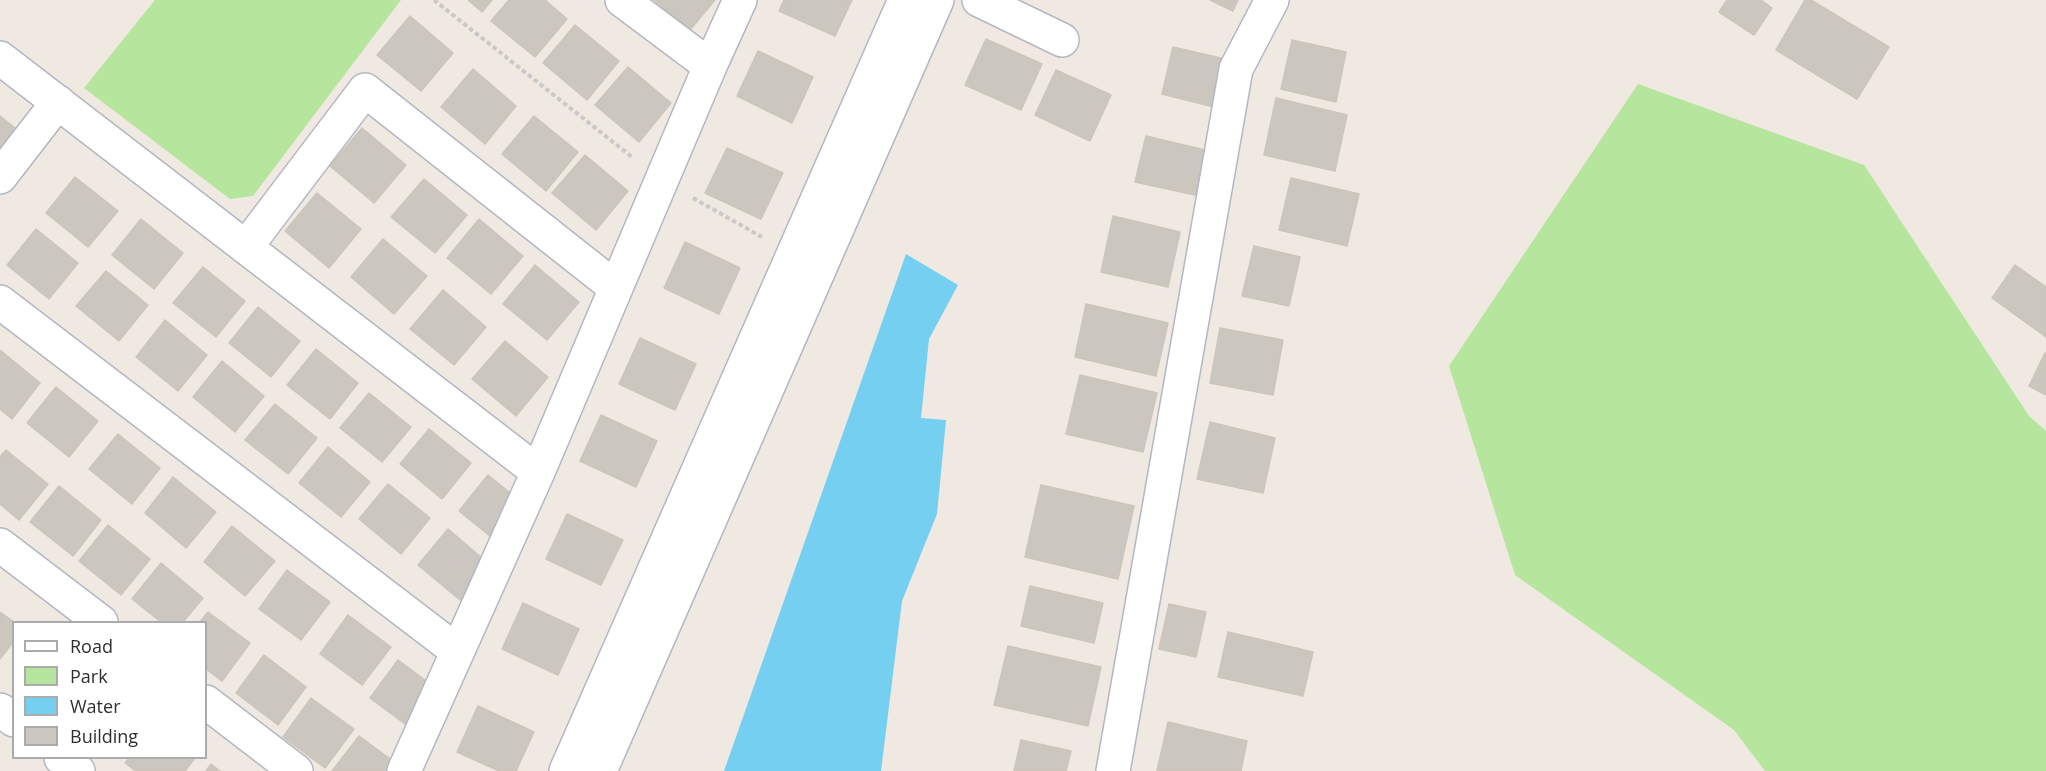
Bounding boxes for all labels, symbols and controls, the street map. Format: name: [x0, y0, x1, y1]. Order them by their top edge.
legend: [12, 621, 207, 759]
text: Road: [70, 634, 113, 658]
text: Park: [70, 664, 108, 688]
text: Water: [70, 694, 121, 718]
text: Building: [70, 724, 138, 748]

